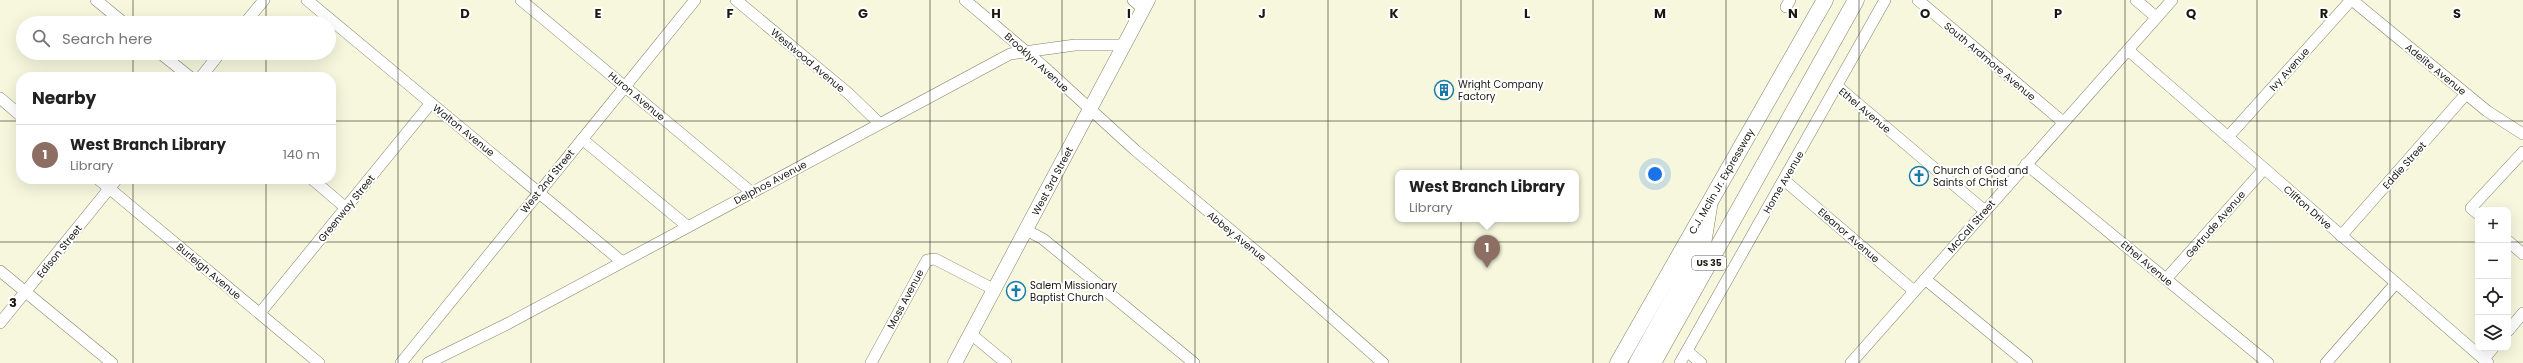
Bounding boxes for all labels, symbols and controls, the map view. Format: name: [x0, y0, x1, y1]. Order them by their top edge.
text: D: [460, 4, 470, 23]
text: E: [594, 4, 602, 23]
text: F: [726, 4, 734, 23]
text: G: [858, 4, 868, 23]
text: H: [991, 4, 1001, 23]
text: I: [1127, 4, 1131, 23]
text: J: [1258, 4, 1266, 23]
text: K: [1389, 4, 1399, 23]
text: L: [1524, 4, 1530, 23]
text: M: [1654, 4, 1666, 23]
text: N: [1788, 4, 1798, 23]
text: O: [1920, 4, 1930, 23]
text: P: [2054, 4, 2062, 23]
text: Q: [2186, 4, 2196, 23]
text: R: [2320, 4, 2328, 23]
text: S: [2453, 4, 2461, 23]
search box: [16, 16, 336, 60]
street label: South Ardmore Avenue: [1941, 19, 2039, 104]
street label: Westwood Avenue: [767, 25, 848, 96]
icon: search: [30, 27, 52, 49]
text: Search here: [62, 28, 152, 49]
street label: Brooklyn Avenue: [1001, 29, 1072, 96]
street label: Adelite Avenue: [2402, 40, 2469, 99]
street label: Ivy Avenue: [2266, 44, 2313, 94]
street label: Huron Avenue: [605, 68, 668, 125]
place label: Wright Company Factory: [1458, 77, 1544, 104]
building icon: Wright Company Factory: [1433, 79, 1455, 101]
street label: Ethel Avenue: [1835, 84, 1894, 137]
text: Nearby: [32, 86, 96, 110]
street label: Walton Avenue: [430, 101, 498, 160]
street label: C.J. Mclin Jr. Expressway: [1685, 125, 1758, 237]
text: West Branch Library: [70, 134, 226, 155]
street label: Eddie Street: [2379, 138, 2430, 192]
street label: West 3rd Street: [1028, 144, 1077, 218]
text: 1: [43, 145, 47, 164]
text: 140 m: [283, 145, 320, 164]
street label: West 2nd Street: [517, 146, 578, 216]
street label: Home Avenue: [1759, 148, 1807, 216]
text: Library: [70, 156, 113, 175]
street label: Delphos Avenue: [731, 157, 809, 208]
place label: Church of God and Saints of Christ: [1933, 163, 2028, 190]
your location: [1645, 164, 1665, 184]
church icon: Church of God and Saints of Christ: [1908, 165, 1930, 187]
popup: [1395, 170, 1579, 222]
street label: Greenway Street: [314, 171, 379, 245]
text: West Branch Library: [1409, 176, 1565, 197]
street label: Clifton Drive: [2280, 182, 2335, 233]
street label: Gertrude Avenue: [2182, 187, 2249, 261]
street label: McCall Street: [1944, 196, 1999, 256]
text: Library: [1409, 198, 1452, 217]
street label: Eleanor Avenue: [1815, 204, 1883, 266]
map controls: [2475, 207, 2511, 351]
button: +: [2475, 207, 2511, 243]
street label: Abbey Avenue: [1204, 208, 1270, 265]
street label: Edison Street: [33, 221, 86, 281]
pin: 1: [1474, 235, 1500, 268]
street label: Ethel Avenue: [2117, 237, 2176, 290]
street label: Burleigh Avenue: [173, 240, 244, 303]
button: −: [2475, 243, 2511, 279]
road number: US 35: [1692, 256, 1726, 270]
street label: Moss Avenue: [883, 267, 927, 332]
place label: Salem Missionary Baptist Church: [1030, 278, 1118, 305]
button: locate: [2475, 279, 2511, 315]
church icon: Salem Missionary Baptist Church: [1005, 280, 1027, 302]
text: 3: [9, 293, 17, 312]
button: layers: [2475, 315, 2511, 351]

